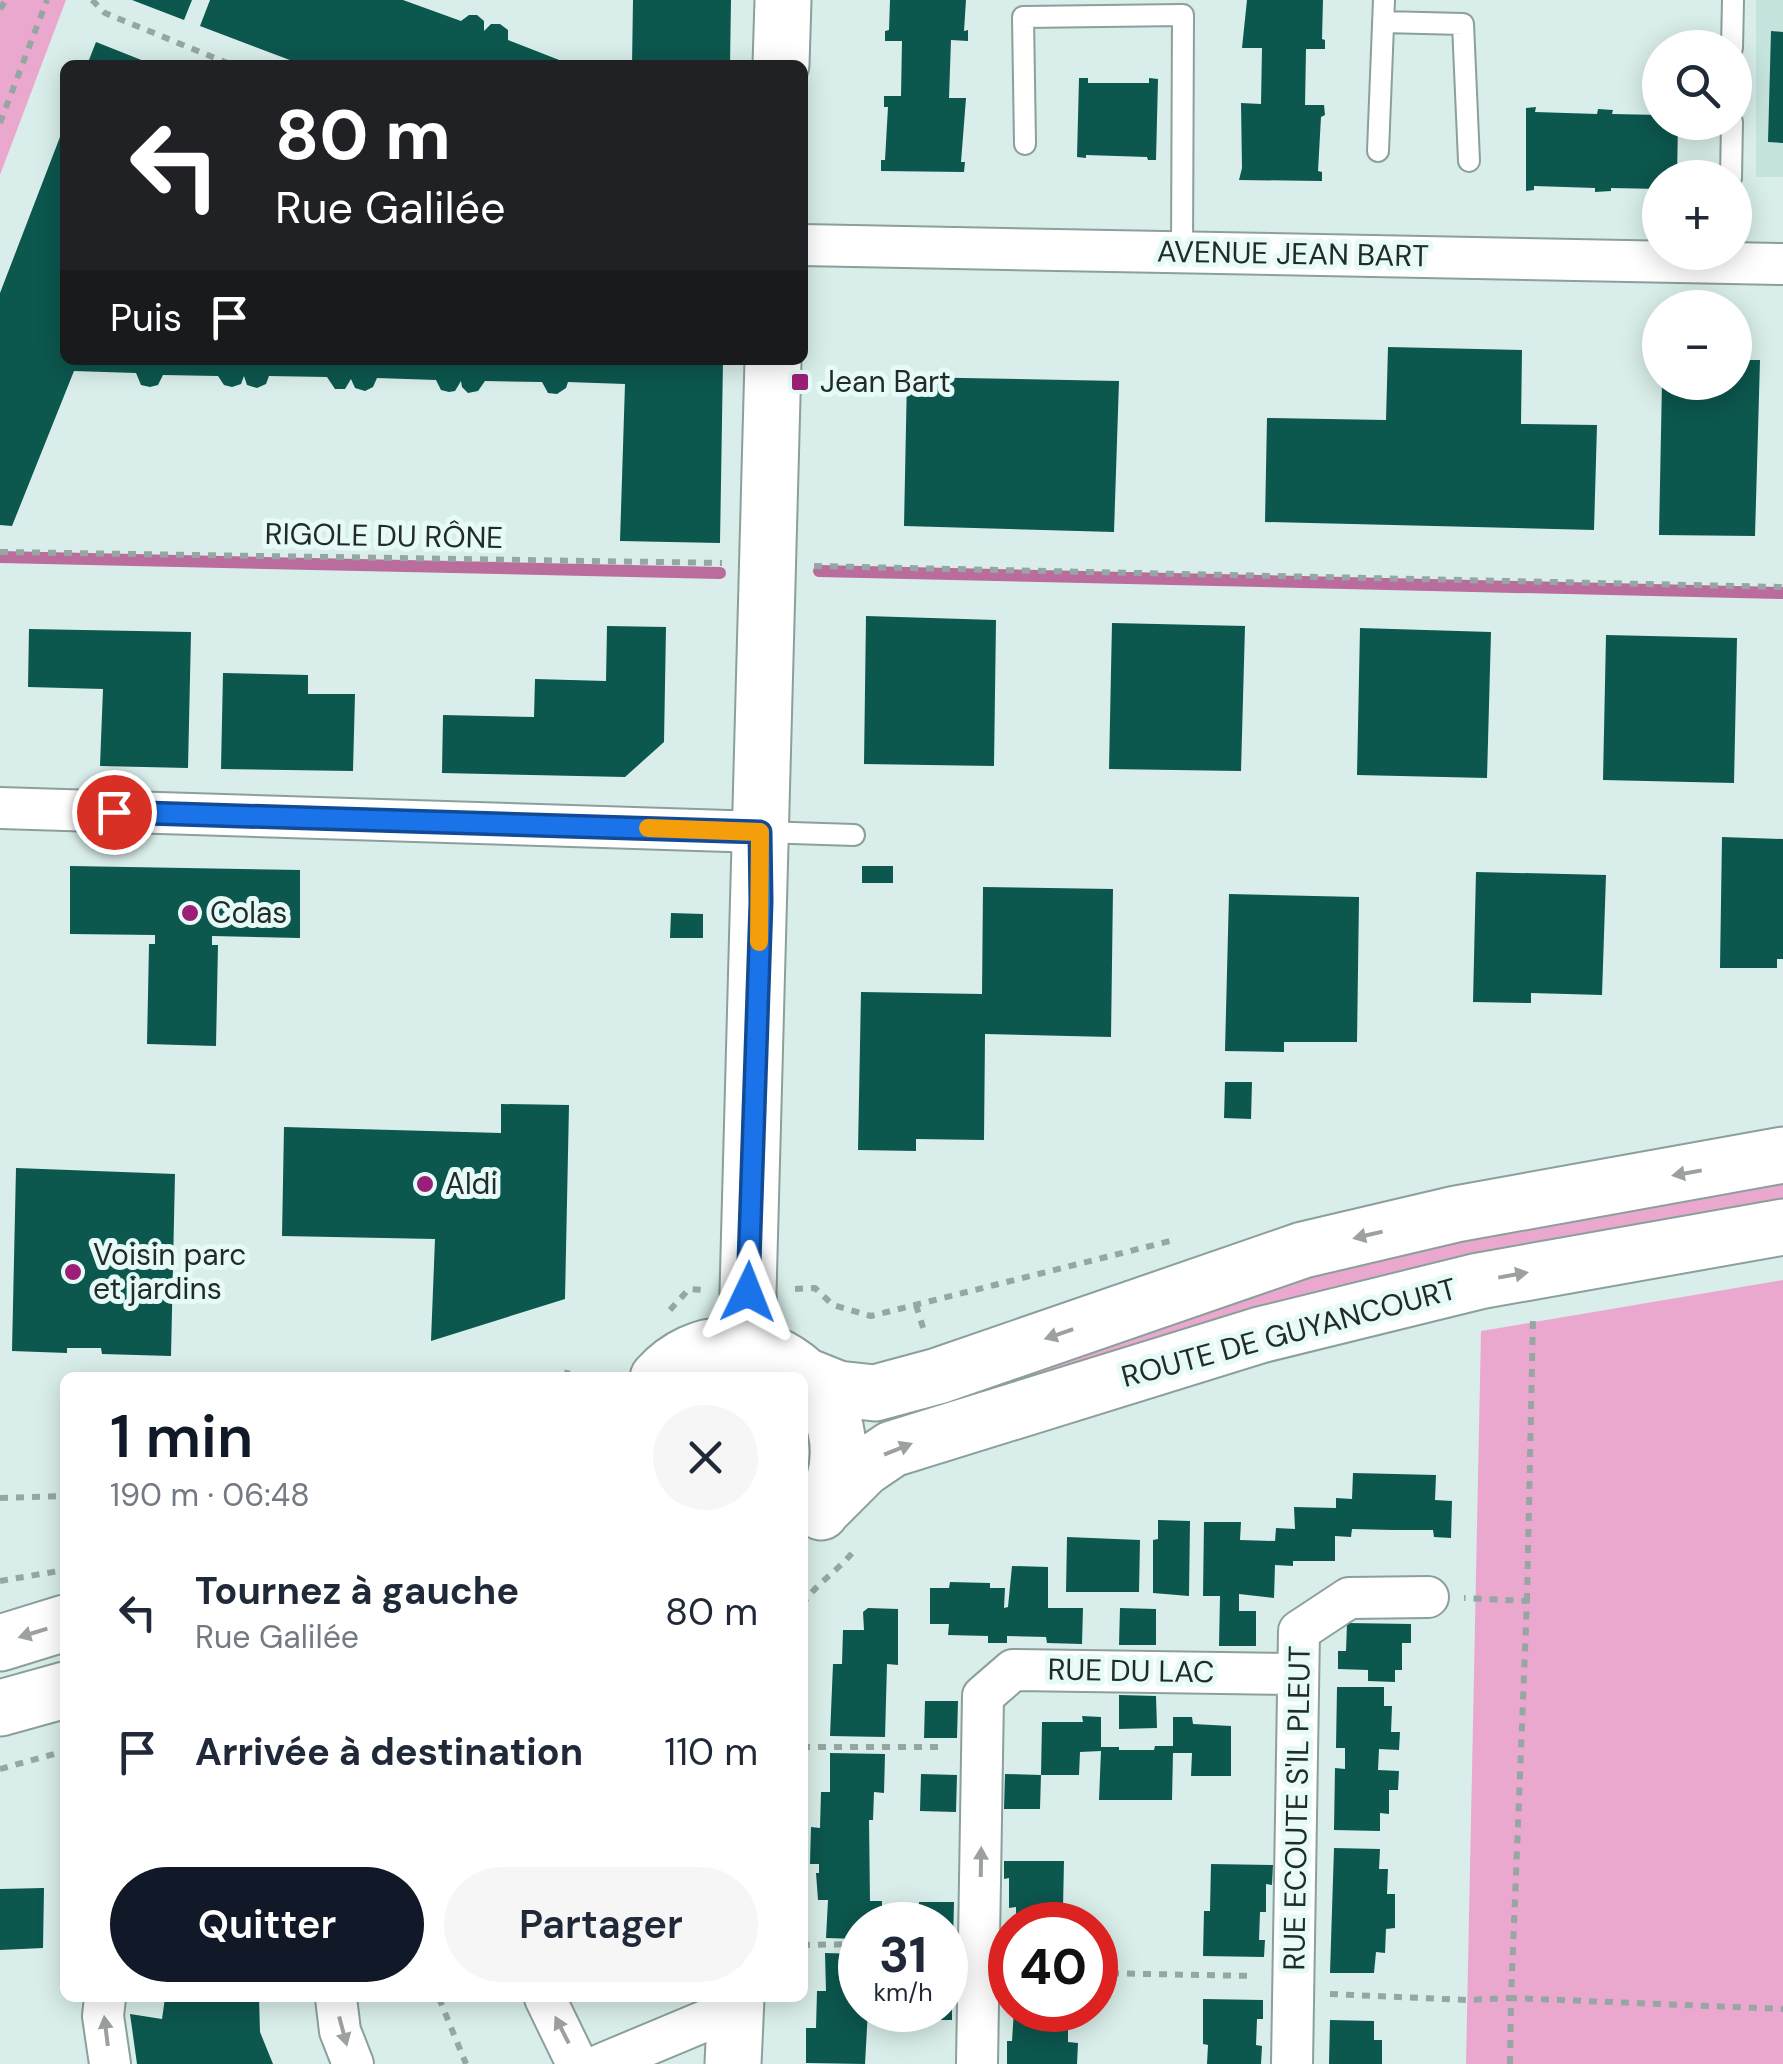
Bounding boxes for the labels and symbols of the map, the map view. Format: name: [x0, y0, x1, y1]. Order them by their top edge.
street label: AVENUE JEAN BART: [1157, 232, 1429, 275]
place label: Jean Bart: [820, 362, 951, 401]
marker: Jean Bart: [789, 371, 811, 393]
street label: RIGOLE DU RÔNE: [264, 514, 504, 557]
pin: [72, 770, 157, 855]
place label: Colas: [210, 893, 287, 932]
marker: Colas: [179, 902, 201, 924]
place label: Aldi: [445, 1164, 498, 1203]
one-way arrow: [1671, 1165, 1702, 1181]
marker: Aldi: [414, 1173, 436, 1195]
one-way arrow: [1352, 1228, 1383, 1243]
place label: Voisin parc et jardins: [93, 1235, 246, 1308]
position arrow: [696, 1240, 800, 1344]
marker: Voisin parc et jardins: [62, 1261, 84, 1283]
one-way arrow: [1498, 1267, 1529, 1282]
street label: ROUTE DE GUYANCOURT: [1117, 1269, 1461, 1396]
one-way arrow: [1044, 1327, 1074, 1342]
one-way arrow: [883, 1441, 913, 1457]
one-way arrow: [17, 1626, 47, 1641]
street label: RUE ECOUTE S'IL PLEUT: [1274, 1645, 1319, 1971]
street label: RUE DU LAC: [1047, 1650, 1215, 1691]
one-way arrow: [973, 1845, 989, 1877]
speed limit sign: 40: [988, 1902, 1118, 2032]
one-way arrow: [98, 2014, 114, 2046]
one-way arrow: [335, 2016, 351, 2047]
one-way arrow: [554, 2016, 571, 2045]

